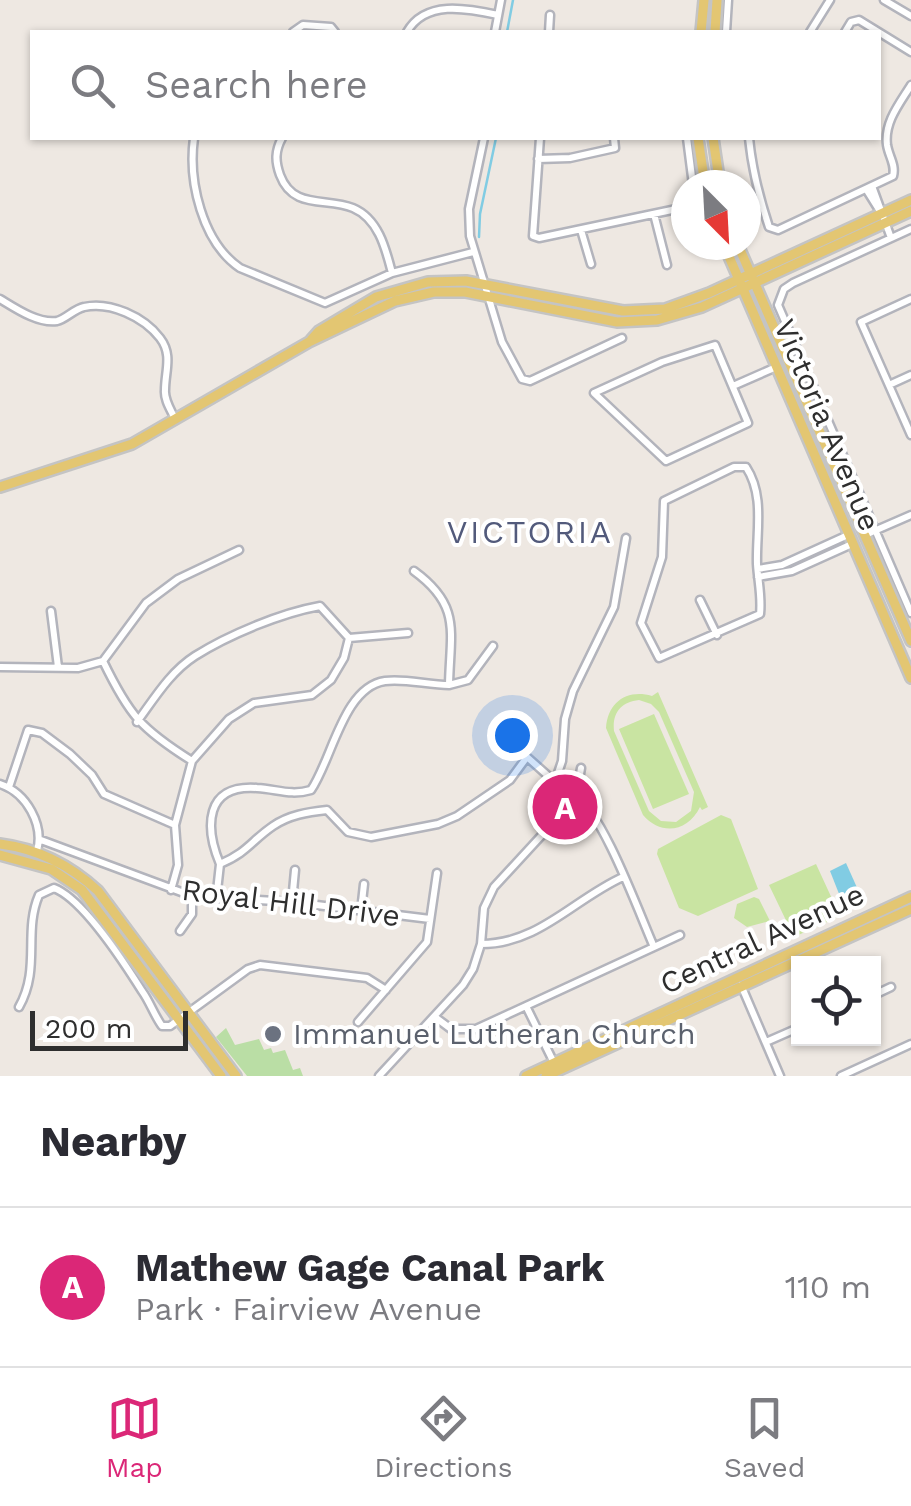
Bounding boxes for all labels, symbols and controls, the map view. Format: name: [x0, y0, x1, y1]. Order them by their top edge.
search box: [30, 30, 881, 140]
icon: search: [65, 58, 120, 113]
text: Search here: [145, 63, 368, 107]
north arrow: [671, 170, 761, 260]
street label: Victoria Avenue: [767, 314, 888, 536]
district label: VICTORIA: [447, 513, 613, 551]
your location: [487, 710, 538, 761]
pin: A: [532, 770, 598, 844]
street label: Royal Hill Drive: [180, 872, 402, 933]
street label: Central Avenue: [654, 876, 869, 1001]
map controls: [791, 956, 881, 1046]
button: locate: [791, 956, 881, 1046]
scale bar: [30, 1006, 188, 1050]
text: 200 m: [45, 1012, 132, 1045]
place label: Immanuel Lutheran Church: [293, 1016, 696, 1051]
marker: Immanuel Lutheran Church: [262, 1023, 284, 1045]
text: Nearby: [40, 1117, 187, 1166]
text: Mathew Gage Canal Park: [135, 1246, 604, 1290]
text: A: [62, 1268, 83, 1306]
text: 110 m: [785, 1268, 871, 1306]
text: Park · Fairview Avenue: [135, 1290, 482, 1328]
tab: Map: [106, 1391, 163, 1484]
tab: Directions: [374, 1391, 513, 1484]
tab: Saved: [724, 1391, 805, 1484]

